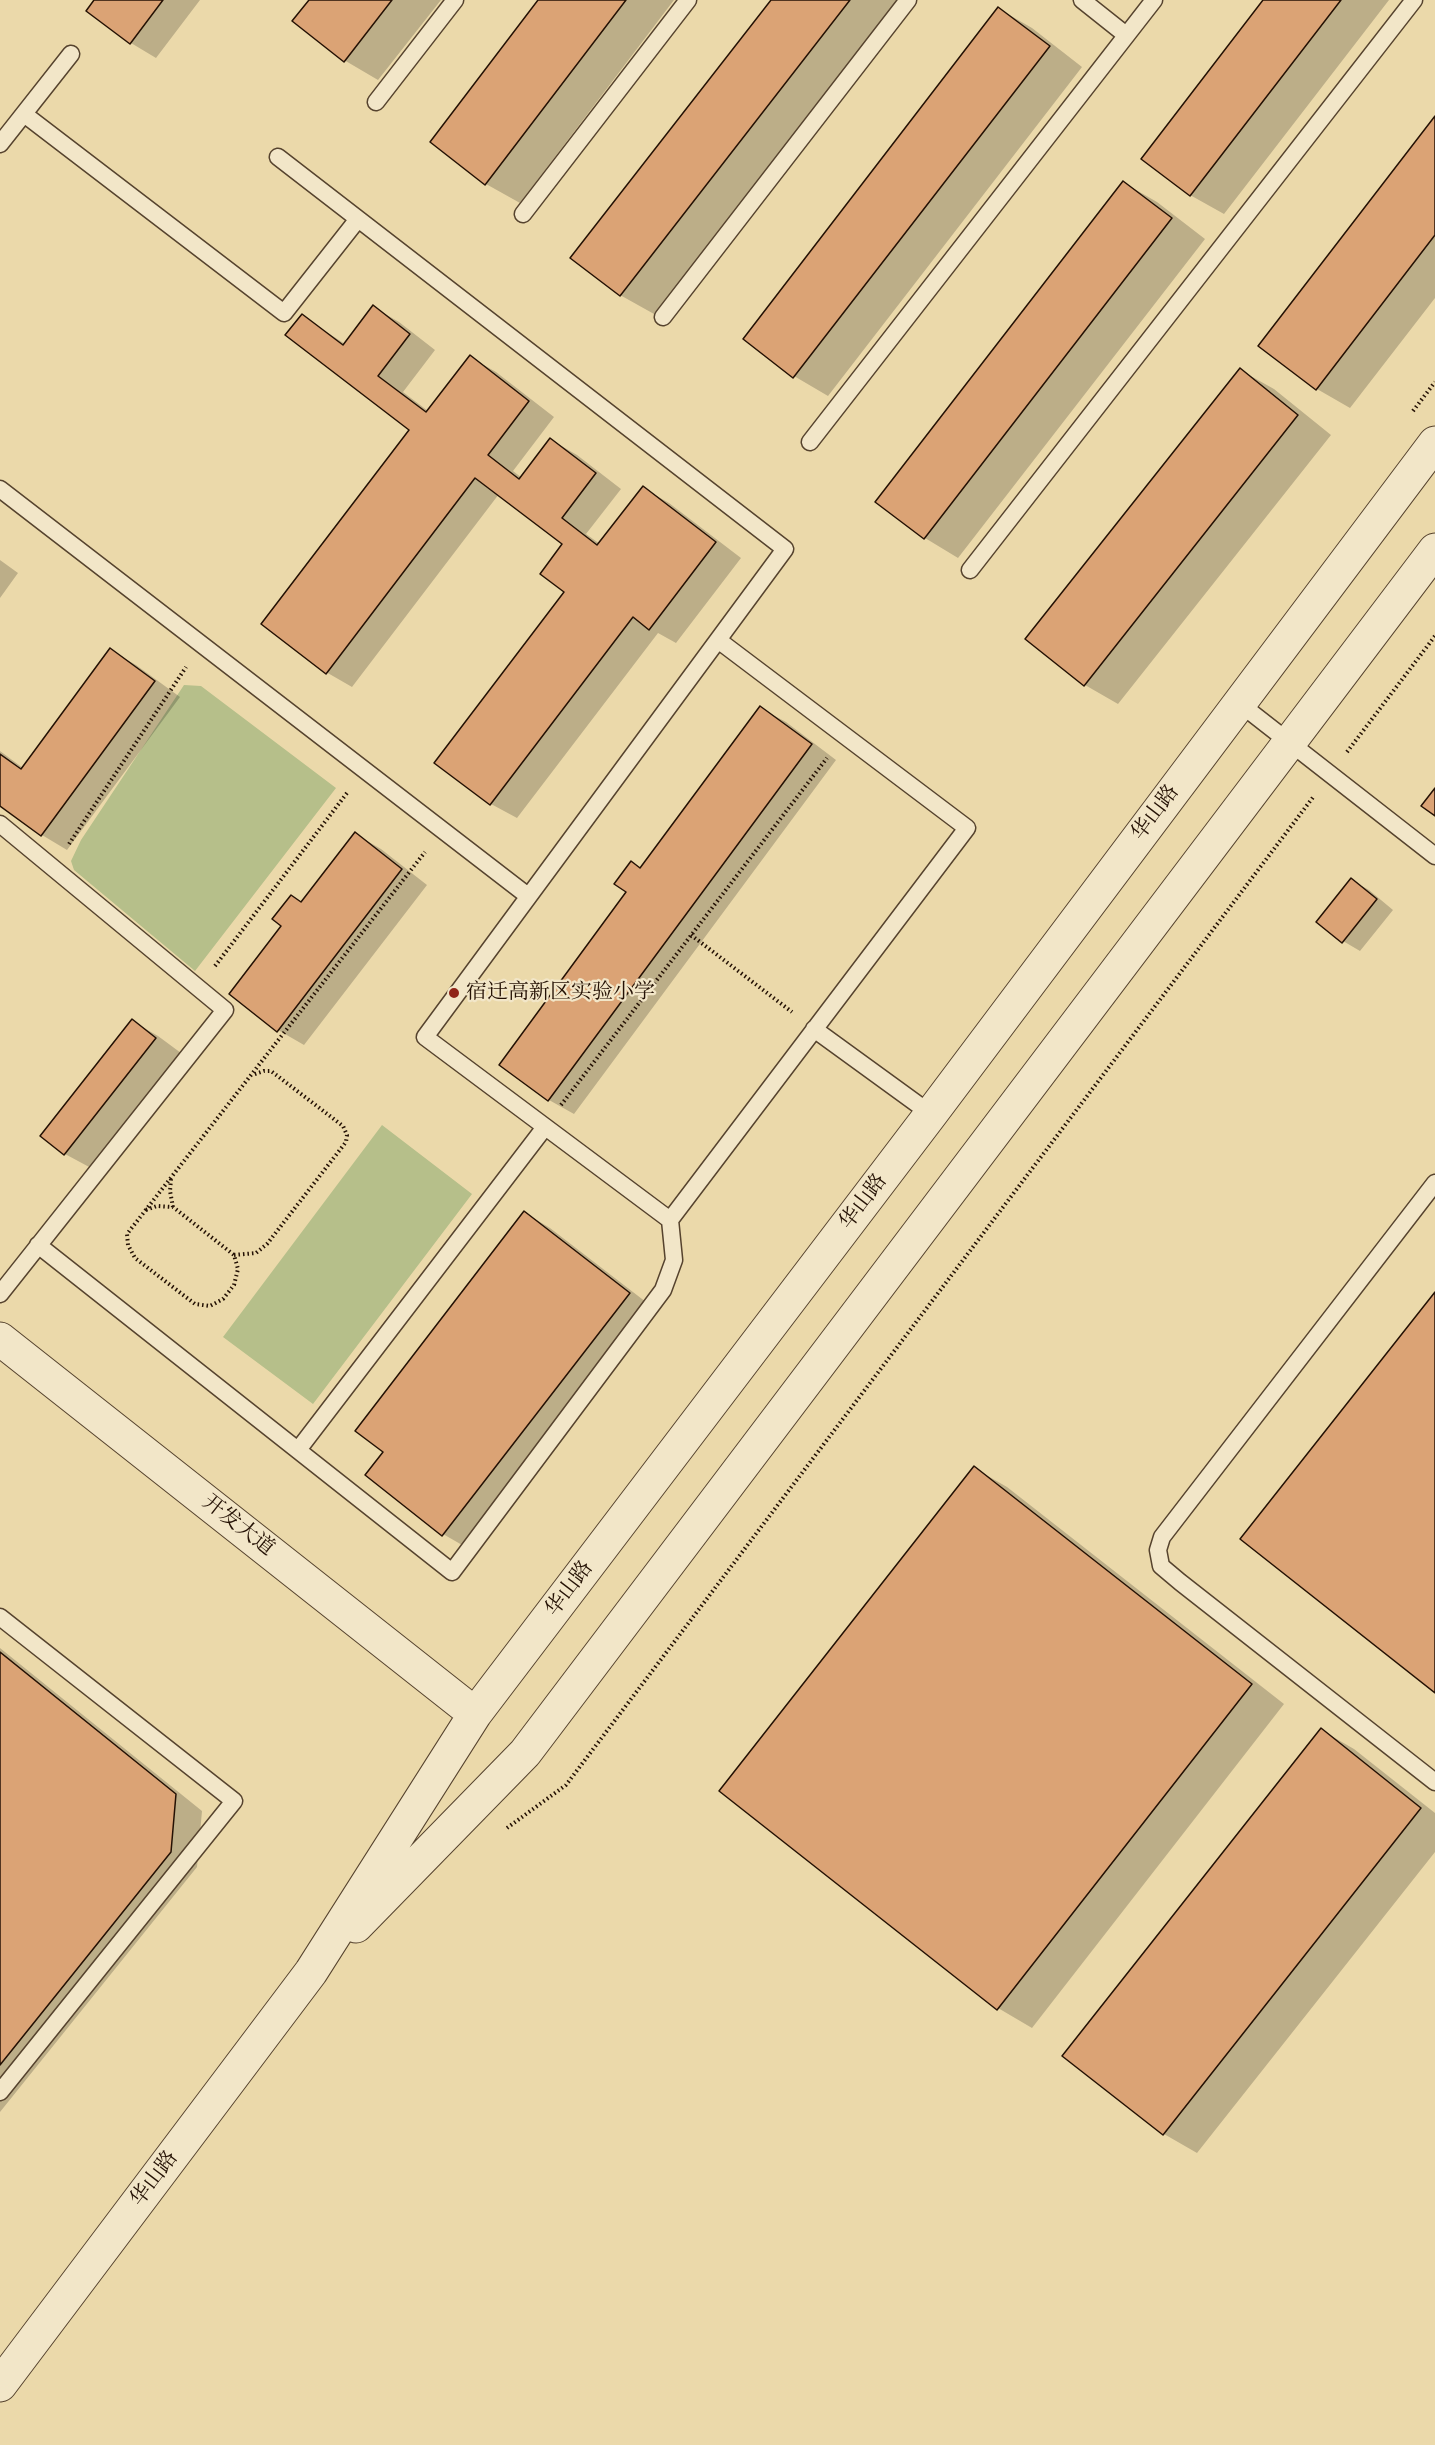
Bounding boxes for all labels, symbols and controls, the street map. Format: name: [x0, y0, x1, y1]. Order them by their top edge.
street label: 华山路: [1127, 780, 1185, 846]
place label: 宿迁高新区实验小学: [466, 980, 655, 1006]
marker: 宿迁高新区实验小学: [447, 986, 461, 1000]
street label: 华山路: [835, 1169, 893, 1235]
street label: 开发大道: [197, 1490, 279, 1562]
street label: 华山路: [541, 1556, 599, 1622]
street label: 华山路: [126, 2146, 184, 2212]

